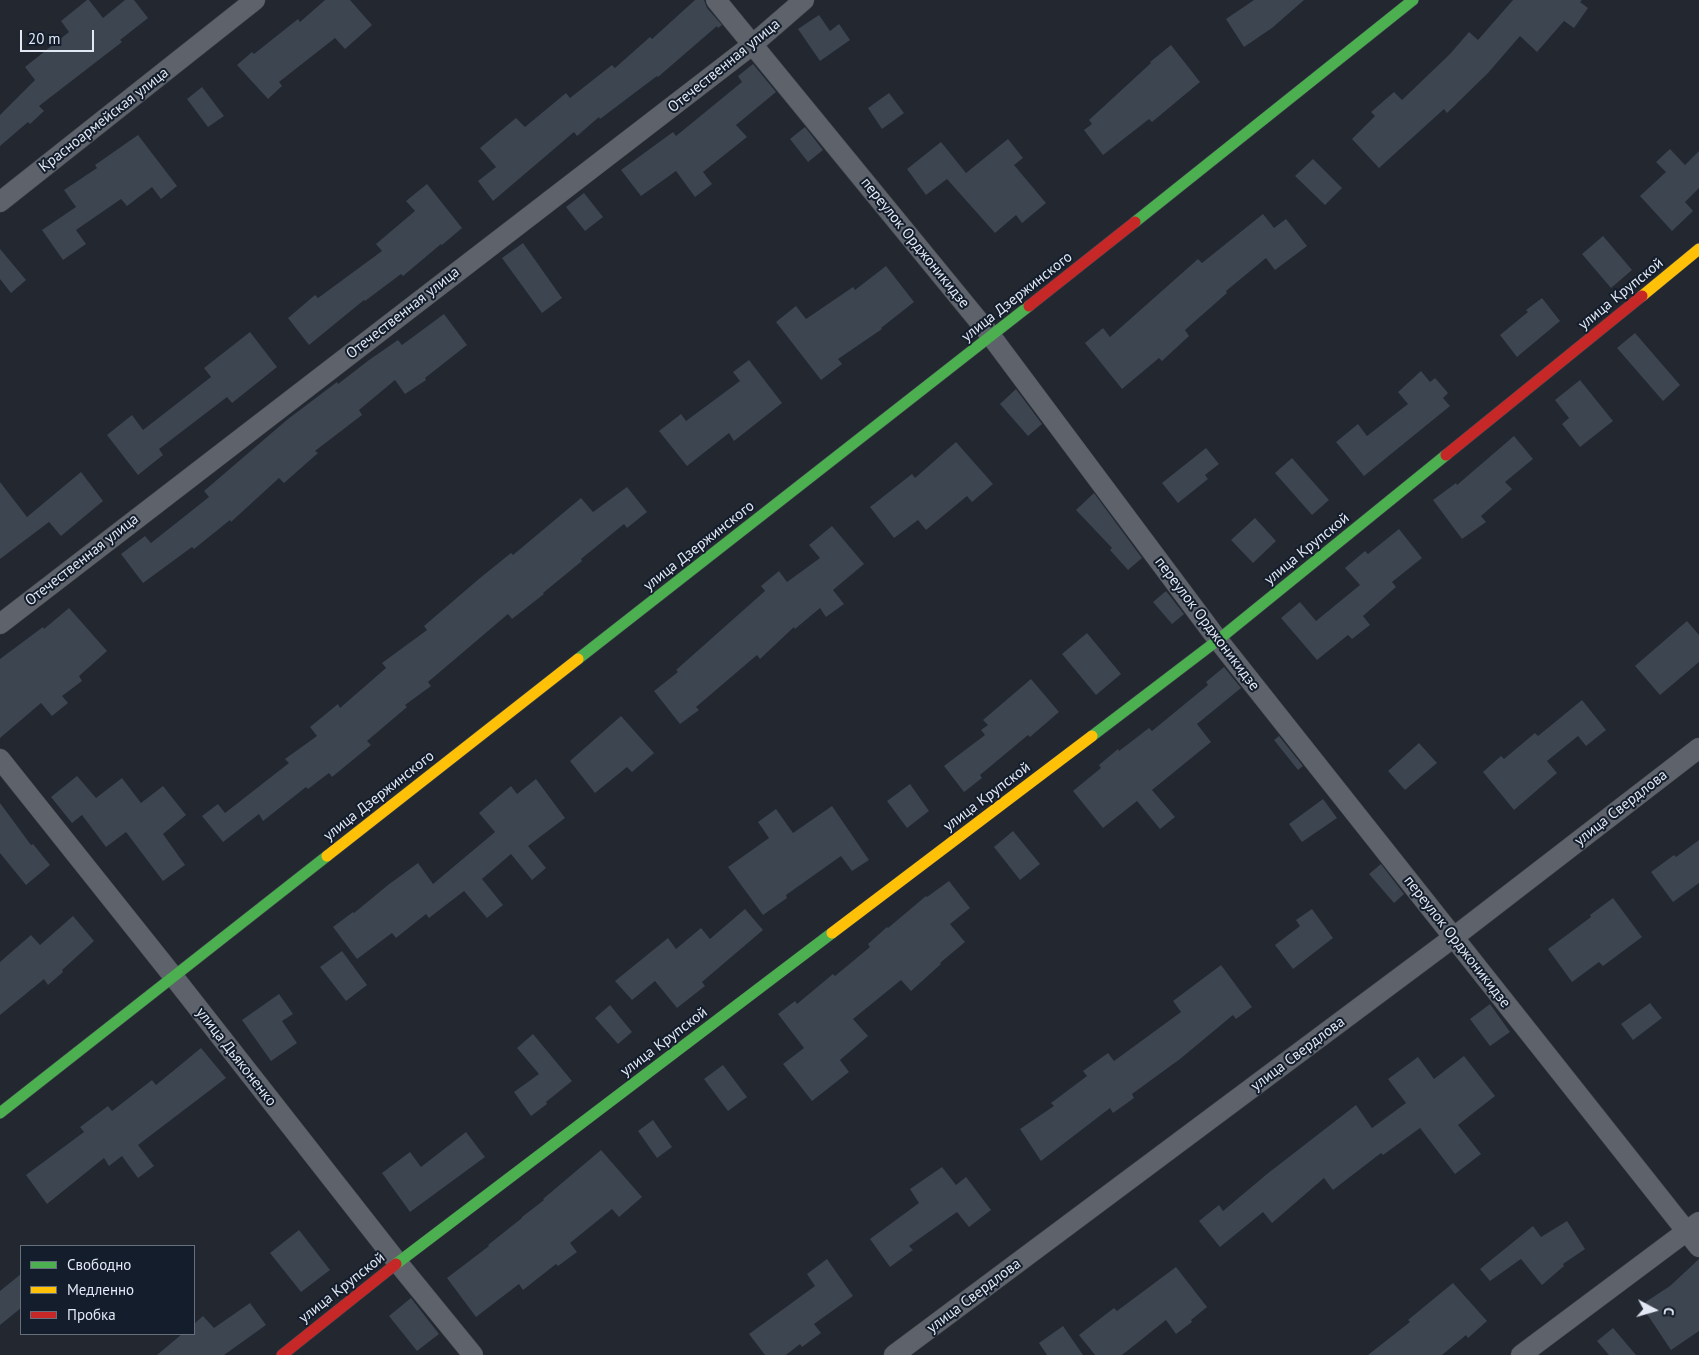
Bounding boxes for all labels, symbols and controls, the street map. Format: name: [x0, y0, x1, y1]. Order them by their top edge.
street label: Отечественная улица: [664, 15, 784, 117]
scale bar: [22, 20, 96, 52]
text: 20 m: [28, 29, 61, 48]
street label: Красноармейская улица: [36, 64, 172, 176]
street label: переулок Орджоникидзе: [857, 174, 973, 312]
street label: улица Дзержинского: [958, 248, 1076, 346]
street label: улица Крупской: [1575, 254, 1667, 334]
street label: Отечественная улица: [343, 263, 463, 363]
street label: улица Дзержинского: [640, 497, 758, 595]
street label: улица Крупской: [1261, 509, 1353, 589]
street label: Отечественная улица: [22, 510, 142, 610]
street label: переулок Орджоникидзе: [1151, 554, 1263, 694]
street label: улица Дзержинского: [320, 747, 438, 845]
street label: улица Крупской: [940, 758, 1034, 836]
street label: улица Свердлова: [1571, 766, 1671, 850]
street label: переулок Орджоникидзе: [1400, 872, 1514, 1012]
street label: улица Крупской: [617, 1003, 711, 1081]
street label: улица Дьяконенко: [192, 1004, 280, 1110]
street label: улица Свердлова: [1247, 1013, 1349, 1095]
legend: [20, 1245, 195, 1335]
street label: улица Крупской: [295, 1249, 389, 1327]
text: Свободно: [67, 1255, 131, 1274]
street label: улица Свердлова: [923, 1255, 1025, 1337]
text: Медленно: [67, 1280, 134, 1299]
north arrow: [1629, 1285, 1679, 1335]
text: Пробка: [67, 1305, 116, 1324]
text: С: [1660, 1307, 1678, 1316]

